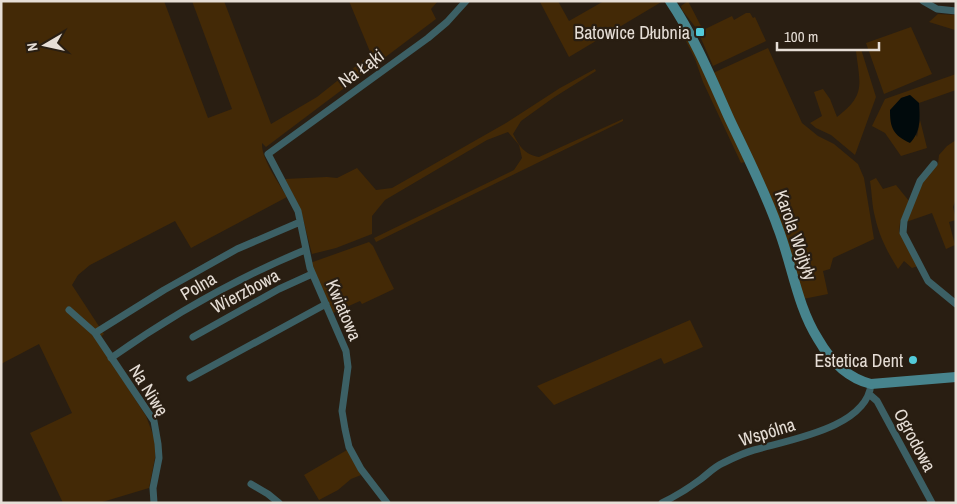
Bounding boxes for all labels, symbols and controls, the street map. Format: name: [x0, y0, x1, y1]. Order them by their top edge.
north arrow: [20, 20, 70, 70]
place label: Batowice Dłubnia: [574, 20, 690, 45]
scale bar: [777, 20, 880, 52]
marker: Batowice Dłubnia: [694, 26, 706, 38]
text: 100 m: [784, 26, 818, 47]
text: N: [23, 42, 42, 53]
street label: Na Łąki: [333, 43, 389, 93]
street label: Karola Wojtyły: [769, 186, 823, 284]
street label: Wierzbowa: [207, 263, 283, 319]
street label: Polna: [175, 266, 221, 306]
street label: Kwiatowa: [320, 276, 368, 344]
place label: Estetica Dent: [814, 348, 903, 373]
marker: Estetica Dent: [907, 354, 919, 366]
street label: Na Niwę: [123, 359, 175, 421]
street label: Ogrodowa: [888, 404, 942, 476]
street label: Wspólna: [736, 412, 798, 452]

